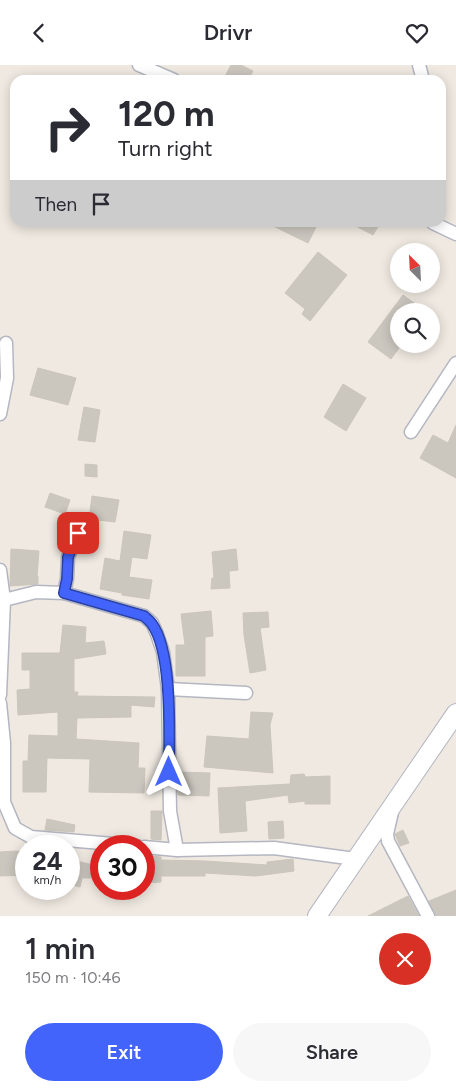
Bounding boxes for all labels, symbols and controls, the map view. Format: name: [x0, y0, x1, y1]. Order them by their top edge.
icon: back: [25, 19, 53, 47]
text: Drivr: [204, 19, 252, 46]
icon: heart: [403, 19, 431, 47]
text: 120 m: [118, 93, 215, 135]
icon: right: [35, 95, 100, 160]
text: Turn right: [118, 135, 213, 162]
icon: arrive: [87, 190, 115, 218]
text: Then: [35, 193, 77, 216]
north arrow: [390, 243, 440, 293]
map controls: [390, 243, 440, 353]
button: search: [390, 303, 440, 353]
pin: [57, 512, 99, 554]
icon: arrive: [64, 519, 92, 547]
position arrow: [142, 745, 194, 797]
speed limit sign: 30: [90, 835, 155, 900]
text: 24: [32, 846, 63, 876]
text: km/h: [34, 873, 61, 887]
text: 1 min: [25, 930, 95, 967]
button: close: [379, 933, 431, 985]
text: 150 m · 10:46: [25, 968, 121, 987]
button: Exit: [25, 1023, 223, 1081]
button: Share: [233, 1023, 431, 1081]

